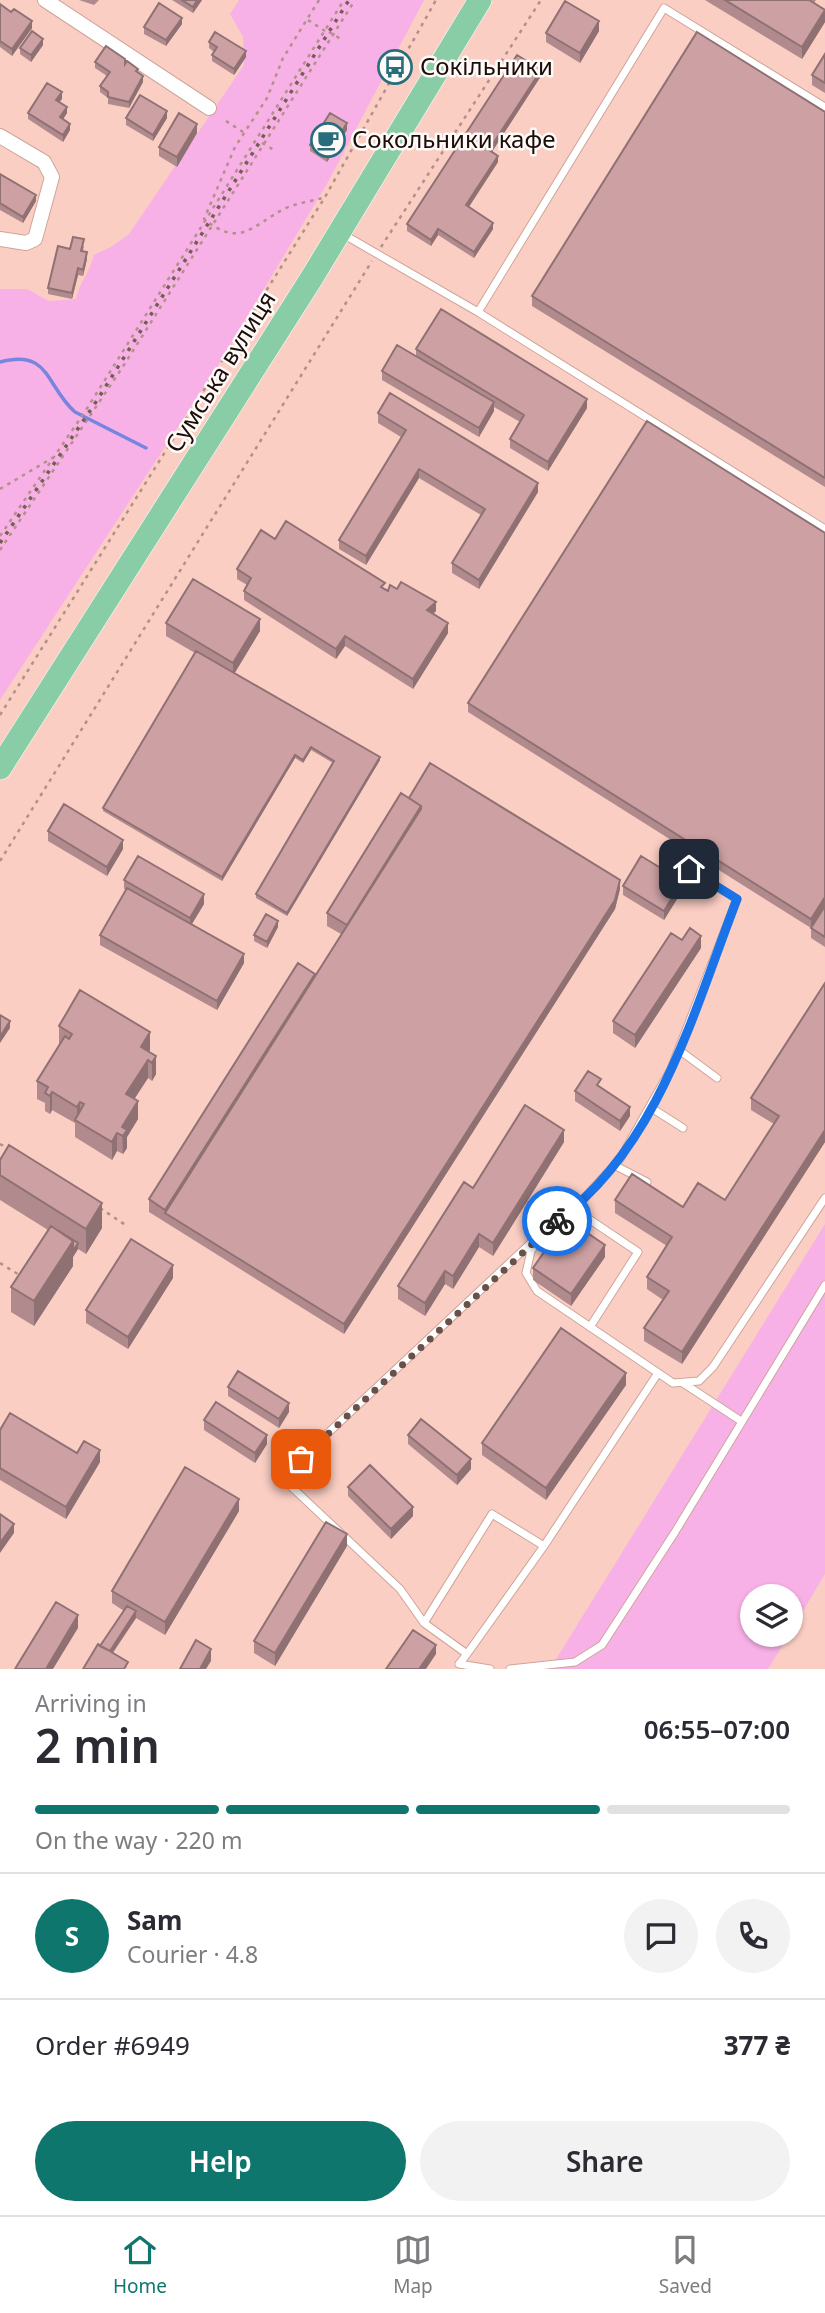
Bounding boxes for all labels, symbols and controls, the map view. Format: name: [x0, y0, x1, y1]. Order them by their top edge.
bus stop icon: Сокільники: [376, 48, 414, 86]
place label: Сокільники: [420, 49, 553, 82]
cafe icon: Сокольники кафе: [309, 121, 347, 159]
place label: Сокольники кафе: [352, 122, 555, 155]
street label: Сумська вулиця: [157, 284, 283, 458]
pin: [659, 839, 719, 899]
icon: home: [670, 850, 708, 888]
courier: [522, 1186, 592, 1256]
icon: bike: [538, 1202, 576, 1240]
pin: [271, 1429, 331, 1489]
icon: bag: [282, 1440, 320, 1478]
map controls: [740, 1584, 803, 1647]
button: layers: [740, 1584, 803, 1647]
text: Arriving in: [35, 1687, 147, 1719]
text: 06:55–07:00: [644, 1711, 790, 1747]
text: 2 min: [35, 1714, 160, 1776]
text: On the way · 220 m: [35, 1824, 242, 1856]
button: chat: [624, 1899, 698, 1973]
button: phone: [716, 1899, 790, 1973]
text: Sam: [127, 1902, 182, 1938]
text: S: [65, 1918, 79, 1954]
text: Courier · 4.8: [127, 1938, 258, 1970]
text: Order #6949: [35, 2027, 190, 2063]
text: 377 ₴: [724, 2027, 790, 2063]
button: Help: [35, 2121, 406, 2201]
button: Share: [420, 2121, 790, 2201]
tab: Home: [113, 2231, 167, 2299]
tab: Map: [393, 2231, 433, 2299]
tab: Saved: [659, 2231, 712, 2299]

